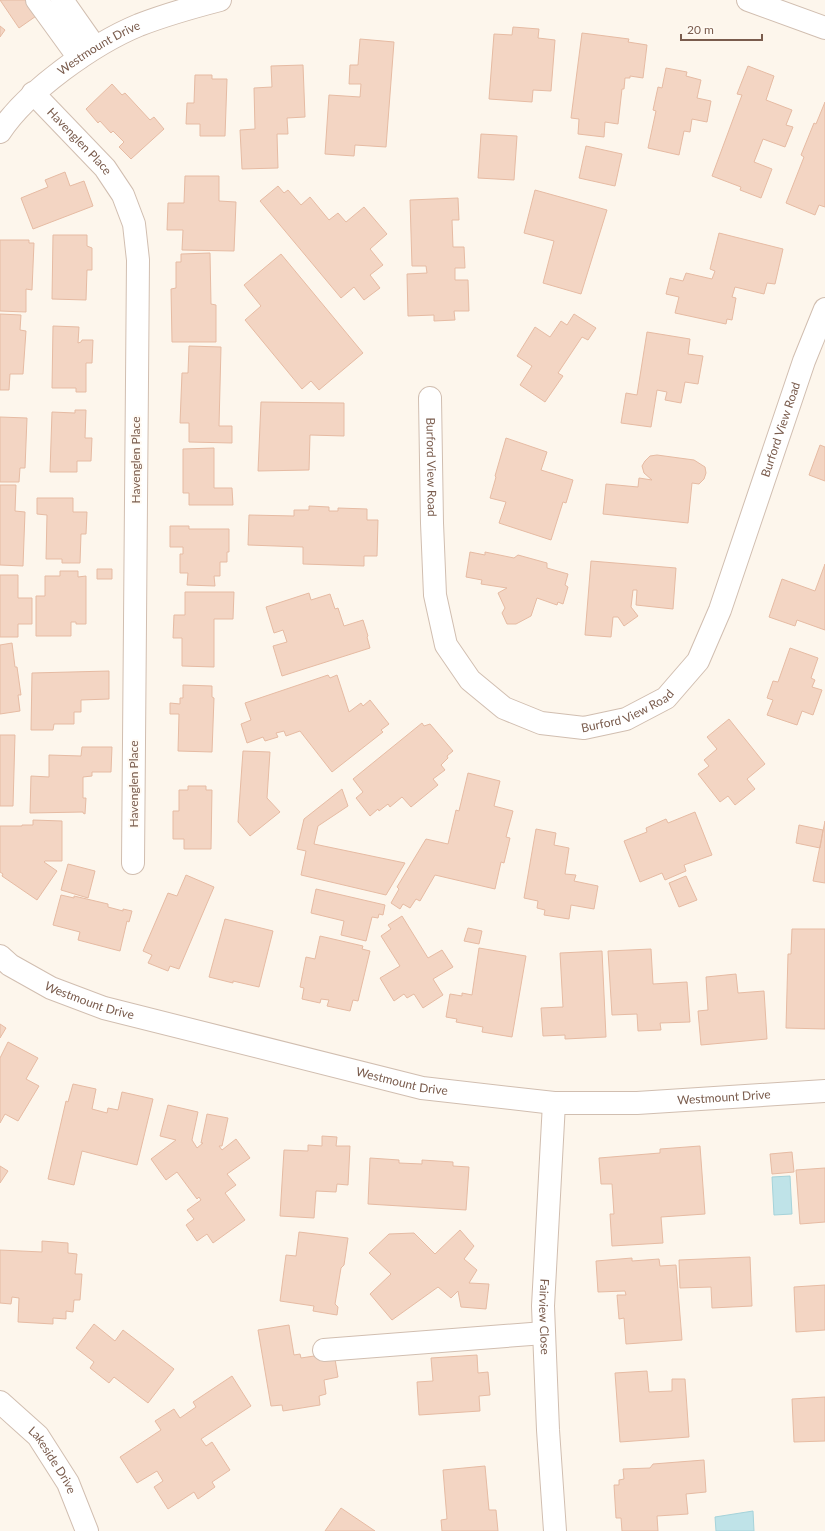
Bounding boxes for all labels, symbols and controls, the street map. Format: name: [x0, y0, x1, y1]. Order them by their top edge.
scale bar: [681, 16, 762, 42]
street label: Westmount Drive: [54, 17, 142, 78]
text: 20 m: [687, 22, 714, 37]
street label: Havenglen Place: [44, 104, 115, 177]
street label: Burford View Road: [757, 380, 803, 479]
street label: Havenglen Place: [128, 417, 143, 503]
street label: Burford View Road: [423, 417, 440, 517]
street label: Burford View Road: [580, 686, 677, 735]
street label: Havenglen Place: [126, 741, 141, 827]
street label: Westmount Drive: [42, 978, 136, 1022]
street label: Westmount Drive: [354, 1064, 449, 1098]
street label: Westmount Drive: [677, 1086, 771, 1107]
street label: Fairview Close: [536, 1278, 553, 1355]
street label: Lakeside Drive: [25, 1423, 79, 1496]

